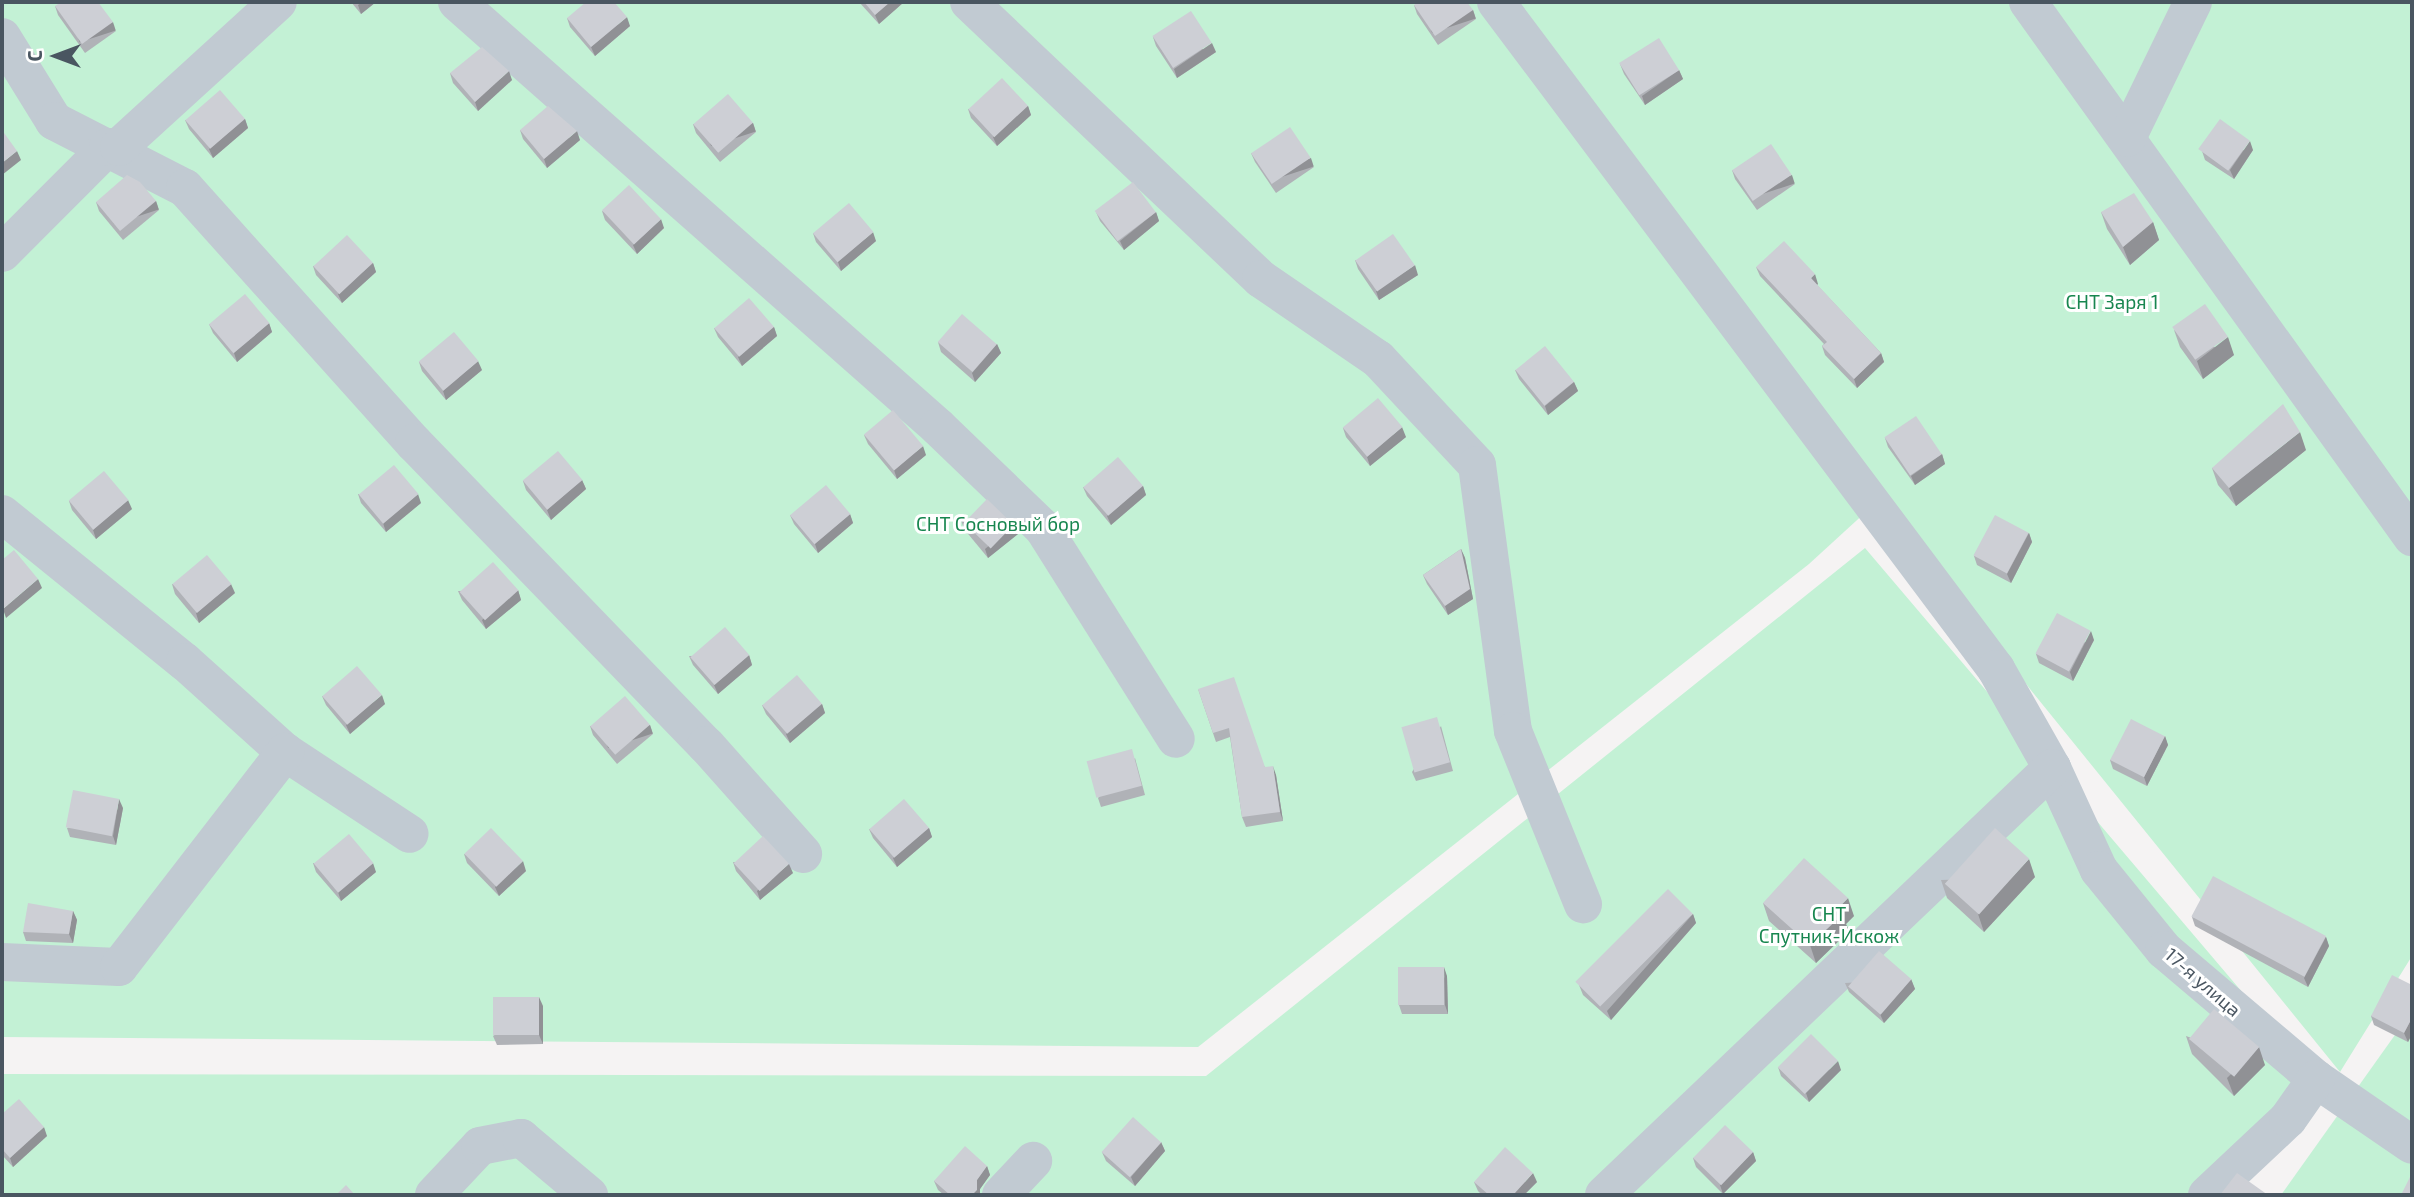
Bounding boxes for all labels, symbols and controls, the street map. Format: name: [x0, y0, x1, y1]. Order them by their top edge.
north arrow: [21, 21, 91, 91]
text: С: [23, 50, 46, 62]
park label: СНТ Заря 1: [2066, 291, 2158, 313]
park label: СНТ Сосновый бор: [916, 513, 1080, 535]
park label: СНТ Спутник-Искож: [1759, 903, 1899, 947]
street label: 17-я улица: [2160, 943, 2246, 1021]

